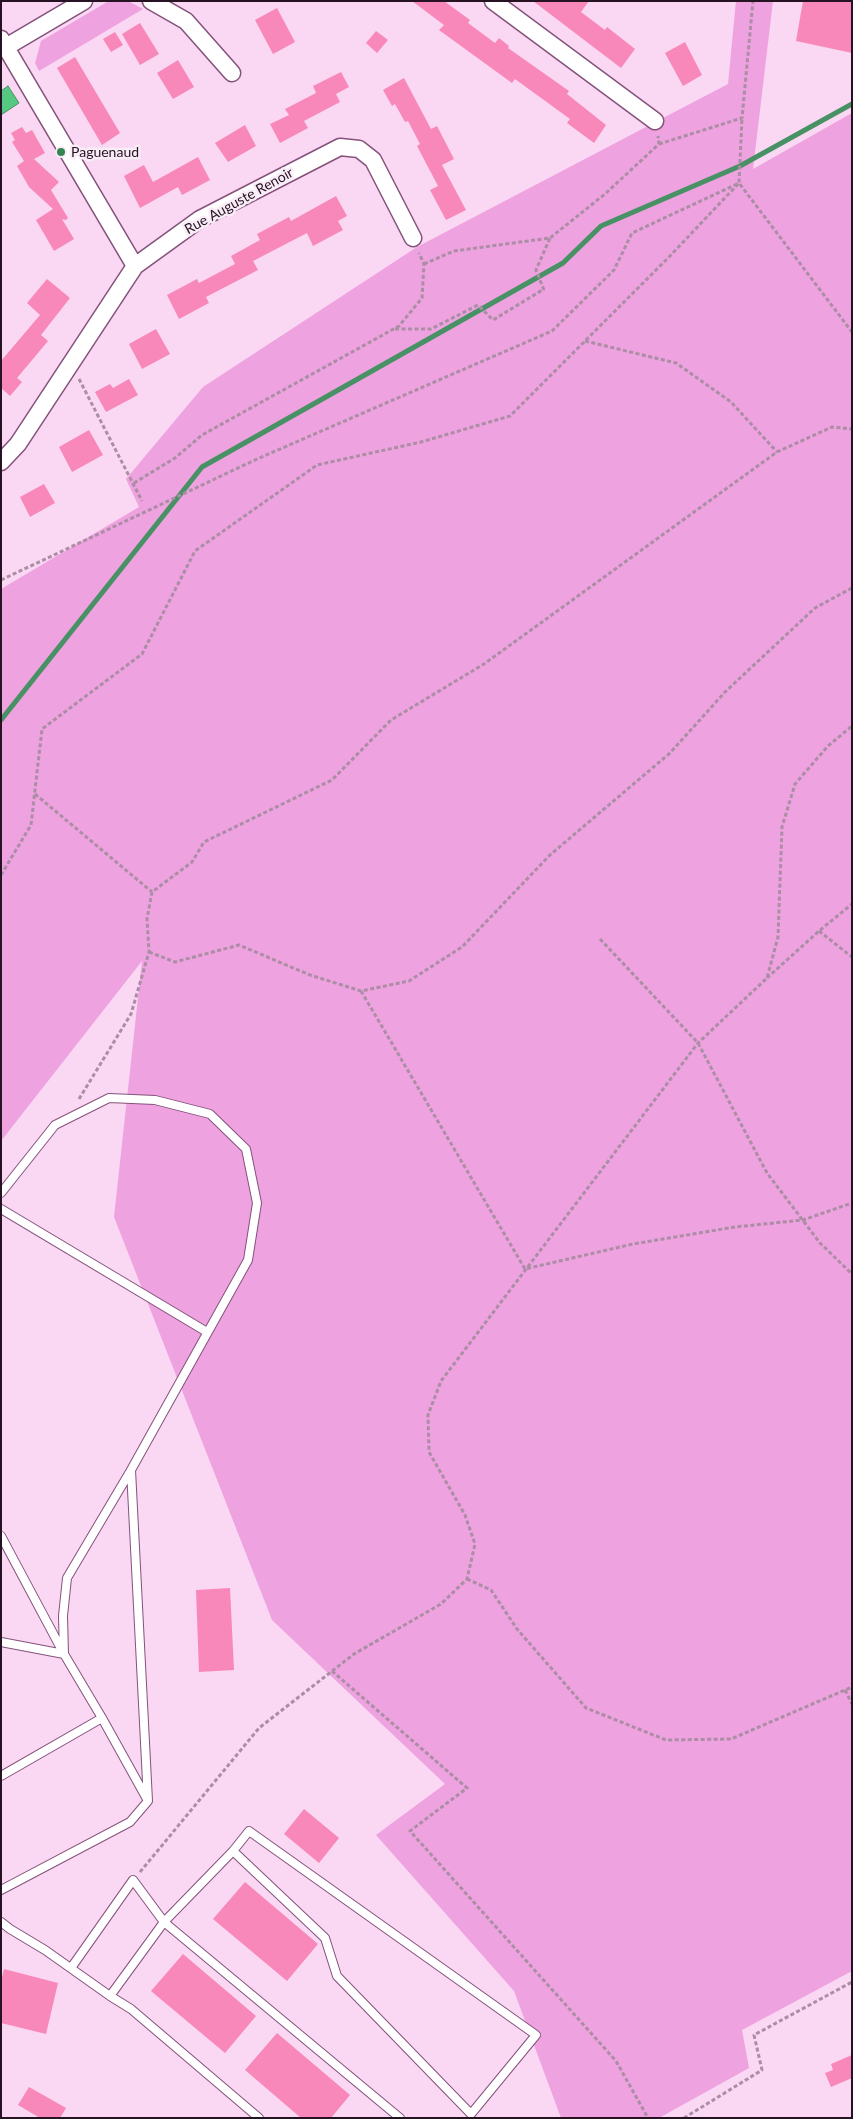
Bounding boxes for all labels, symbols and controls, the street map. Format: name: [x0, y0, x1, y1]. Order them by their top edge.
place label: Paguenaud: [71, 144, 139, 160]
marker: Paguenaud: [55, 146, 67, 158]
street label: Rue Auguste Renoir: [182, 164, 296, 238]

